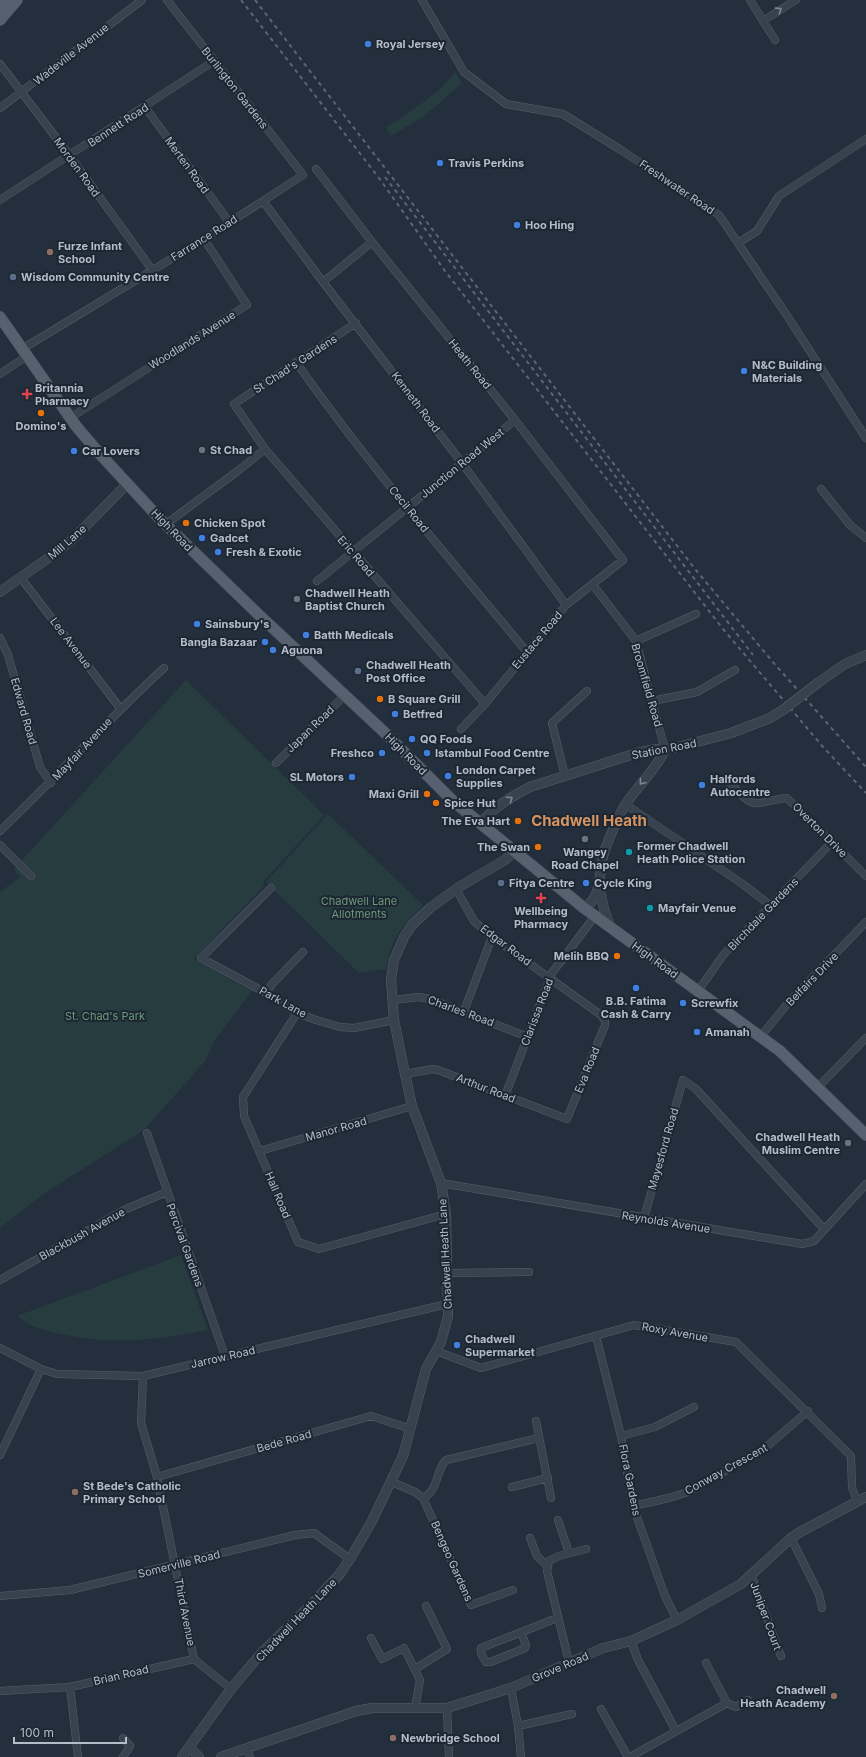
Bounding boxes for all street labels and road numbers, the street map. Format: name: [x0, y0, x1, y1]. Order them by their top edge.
street label: Wadeville Avenue: [31, 20, 111, 88]
street label: Burlington Gardens: [199, 44, 271, 132]
street label: Bennett Road: [85, 100, 151, 150]
street label: Merten Road: [162, 134, 212, 196]
street label: Morden Road: [51, 135, 103, 199]
street label: Freshwater Road: [637, 157, 717, 217]
street label: Farrance Road: [168, 212, 240, 264]
street label: Woodlands Avenue: [146, 308, 238, 372]
street label: St Chad's Gardens: [250, 332, 340, 396]
street label: Heath Road: [445, 336, 495, 392]
street label: Kenneth Road: [389, 369, 443, 435]
street label: Junction Road West: [417, 425, 507, 501]
street label: Cecil Road: [386, 483, 432, 535]
street label: High Road: [148, 506, 196, 554]
street label: Mill Lane: [45, 522, 89, 562]
street label: Eric Road: [334, 533, 378, 579]
street label: Eustace Road: [509, 608, 565, 672]
street label: Lee Avenue: [47, 615, 95, 671]
street label: Broomfield Road: [628, 642, 666, 728]
street label: Edward Road: [8, 676, 40, 746]
street label: Japan Road: [283, 703, 337, 755]
street label: Mayfair Avenue: [49, 715, 115, 783]
street label: High Road: [382, 730, 430, 778]
street label: Station Road: [630, 736, 698, 762]
street label: Overton Drive: [790, 800, 850, 860]
street label: Birchdale Gardens: [725, 875, 801, 953]
street label: Edgar Road: [478, 921, 534, 969]
street label: High Road: [629, 939, 681, 981]
street label: Belfairs Drive: [783, 949, 841, 1009]
street label: Clarissa Road: [518, 976, 556, 1048]
street label: Park Lane: [257, 983, 309, 1021]
street label: Charles Road: [426, 993, 496, 1029]
street label: Eva Road: [571, 1045, 603, 1095]
street label: Arthur Road: [454, 1070, 518, 1106]
street label: Mayesford Road: [645, 1106, 681, 1192]
street label: Manor Road: [304, 1114, 368, 1144]
street label: Hall Road: [262, 1170, 294, 1220]
street label: Chadwell Heath Lane: [435, 1198, 455, 1310]
street label: Percival Gardens: [163, 1201, 207, 1289]
street label: Blackbush Avenue: [37, 1205, 127, 1263]
street label: Reynolds Avenue: [621, 1208, 711, 1236]
street label: Roxy Avenue: [641, 1319, 709, 1345]
street label: Jarrow Road: [189, 1343, 257, 1371]
street label: Bede Road: [255, 1426, 313, 1456]
street label: Conway Crescent: [682, 1440, 770, 1498]
street label: Flora Gardens: [616, 1443, 644, 1517]
street label: Bengeo Gardens: [428, 1519, 476, 1604]
street label: Somerville Road: [136, 1547, 222, 1581]
street label: Chadwell Heath Lane: [253, 1575, 339, 1665]
street label: Third Avenue: [172, 1577, 198, 1647]
street label: Juniper Court: [747, 1580, 785, 1652]
street label: Grove Road: [529, 1649, 591, 1685]
street label: Brian Road: [92, 1662, 150, 1688]

